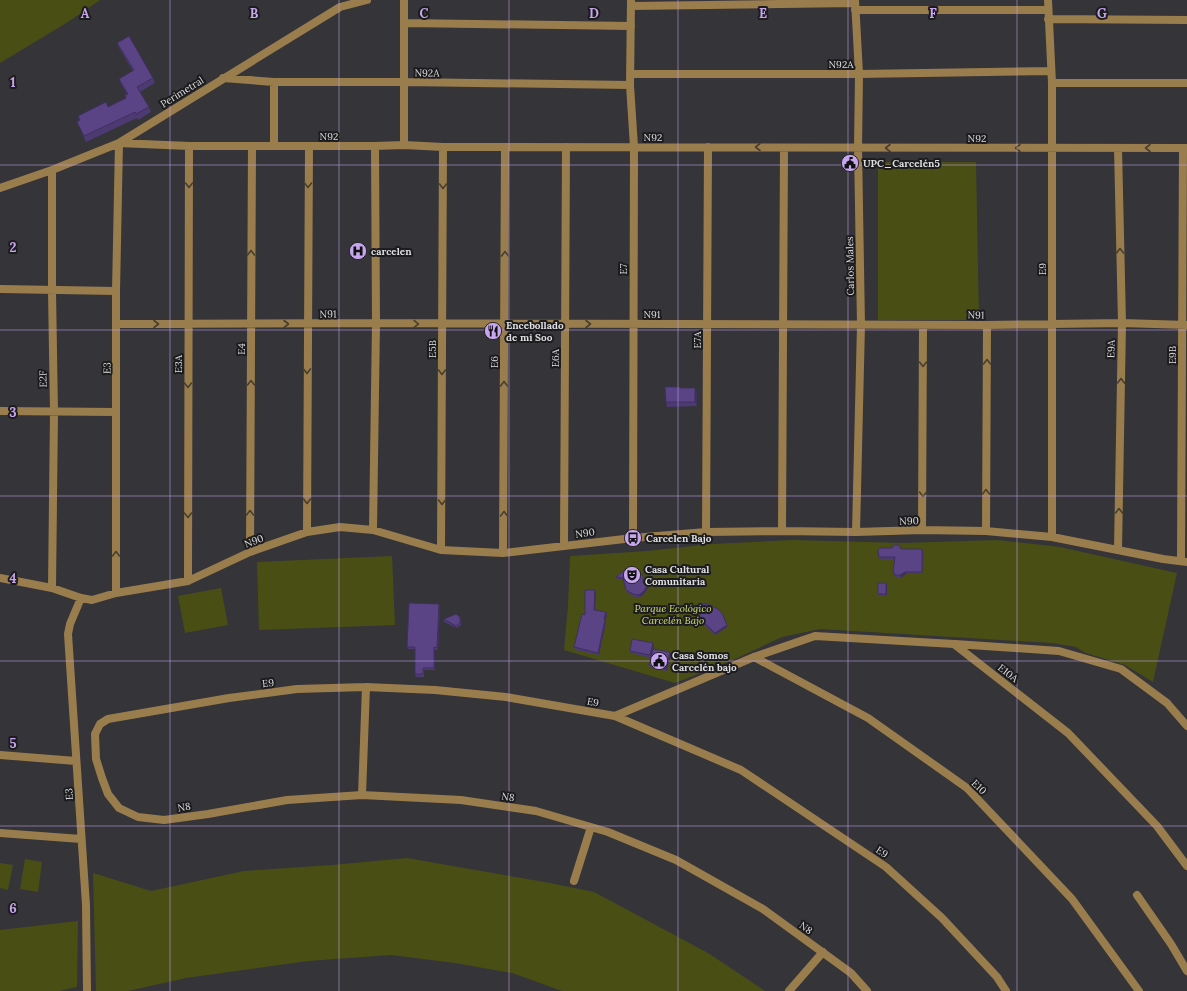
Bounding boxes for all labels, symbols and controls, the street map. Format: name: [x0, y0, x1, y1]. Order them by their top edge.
text: A: [81, 5, 90, 22]
text: B: [250, 5, 259, 22]
text: C: [420, 5, 429, 22]
text: D: [589, 5, 599, 22]
text: E: [759, 5, 767, 22]
text: F: [929, 5, 937, 22]
text: G: [1097, 5, 1107, 22]
street label: N92A: [828, 58, 854, 71]
street label: N92A: [414, 66, 440, 80]
street label: Perimetral: [158, 73, 206, 110]
text: 1: [10, 74, 16, 91]
street label: N92: [320, 130, 338, 143]
street label: N92: [644, 131, 662, 144]
street label: N92: [968, 132, 986, 145]
one-way arrow: [755, 143, 761, 151]
one-way arrow: [885, 144, 891, 152]
one-way arrow: [1015, 144, 1021, 152]
one-way arrow: [1145, 144, 1151, 152]
public building icon: UPC_Carcelén5: [840, 153, 860, 173]
place label: UPC_Carcelén5: [863, 157, 940, 170]
one-way arrow: [185, 182, 193, 188]
one-way arrow: [304, 182, 312, 188]
one-way arrow: [439, 183, 447, 189]
street label: Carlos Males: [843, 236, 857, 296]
text: 2: [10, 239, 17, 256]
hospital icon: carcelen: [348, 241, 368, 261]
place label: carcelen: [371, 245, 412, 258]
one-way arrow: [1116, 248, 1124, 254]
one-way arrow: [247, 250, 255, 256]
one-way arrow: [501, 251, 509, 257]
street label: E7: [617, 263, 630, 274]
street label: E9: [1036, 263, 1049, 275]
street label: N91: [319, 307, 337, 321]
street label: N91: [643, 308, 661, 321]
street label: N91: [967, 308, 985, 322]
place label: Encebollado de mi Soo: [506, 319, 564, 344]
one-way arrow: [153, 320, 159, 328]
one-way arrow: [283, 320, 289, 328]
one-way arrow: [413, 320, 419, 328]
one-way arrow: [585, 320, 591, 328]
restaurant icon: Encebollado de mi Soo: [483, 321, 503, 341]
street label: E7A: [691, 331, 704, 348]
street label: E9A: [1104, 339, 1118, 358]
street label: E5B: [426, 340, 439, 358]
street label: E4: [235, 343, 248, 355]
street label: E9B: [1166, 346, 1179, 364]
street label: E6A: [549, 348, 562, 367]
street label: E3A: [172, 354, 185, 373]
street label: E6: [488, 356, 501, 368]
one-way arrow: [983, 359, 991, 365]
one-way arrow: [919, 361, 927, 367]
street label: E3: [100, 362, 114, 374]
one-way arrow: [303, 368, 311, 374]
one-way arrow: [438, 369, 446, 375]
street label: E2F: [36, 370, 50, 388]
one-way arrow: [1117, 378, 1125, 384]
one-way arrow: [247, 380, 255, 386]
one-way arrow: [500, 381, 508, 387]
one-way arrow: [184, 382, 192, 388]
text: 3: [9, 404, 17, 421]
one-way arrow: [982, 489, 990, 495]
one-way arrow: [919, 491, 927, 497]
one-way arrow: [303, 498, 311, 504]
one-way arrow: [438, 499, 446, 505]
one-way arrow: [1114, 508, 1123, 514]
one-way arrow: [246, 510, 254, 516]
one-way arrow: [500, 511, 508, 517]
one-way arrow: [184, 512, 192, 518]
street label: N90: [899, 514, 919, 528]
street label: N90: [574, 525, 596, 541]
bus stop icon: Carcelen Bajo: [623, 528, 643, 548]
street label: N90: [243, 531, 265, 551]
place label: Carcelen Bajo: [646, 532, 712, 545]
one-way arrow: [112, 551, 120, 557]
place label: Casa Cultural Comunitaria: [645, 563, 709, 588]
theatre icon: Casa Cultural Comunitaria: [622, 565, 642, 585]
text: 4: [9, 570, 17, 587]
park label: Parque Ecológico Carcelén Bajo: [635, 602, 711, 627]
place label: Casa Somos Carcelén bajo: [672, 649, 737, 674]
public building icon: Casa Somos Carcelén bajo: [649, 651, 669, 671]
street label: E10A: [995, 661, 1021, 685]
street label: E9: [261, 676, 275, 690]
street label: E9: [586, 695, 600, 709]
text: 5: [9, 735, 17, 752]
street label: E10: [969, 777, 989, 797]
street label: E3: [62, 787, 76, 800]
street label: N8: [501, 790, 516, 804]
street label: N8: [177, 800, 192, 814]
street label: E9: [873, 843, 891, 861]
text: 6: [9, 900, 17, 917]
street label: N8: [797, 919, 815, 937]

